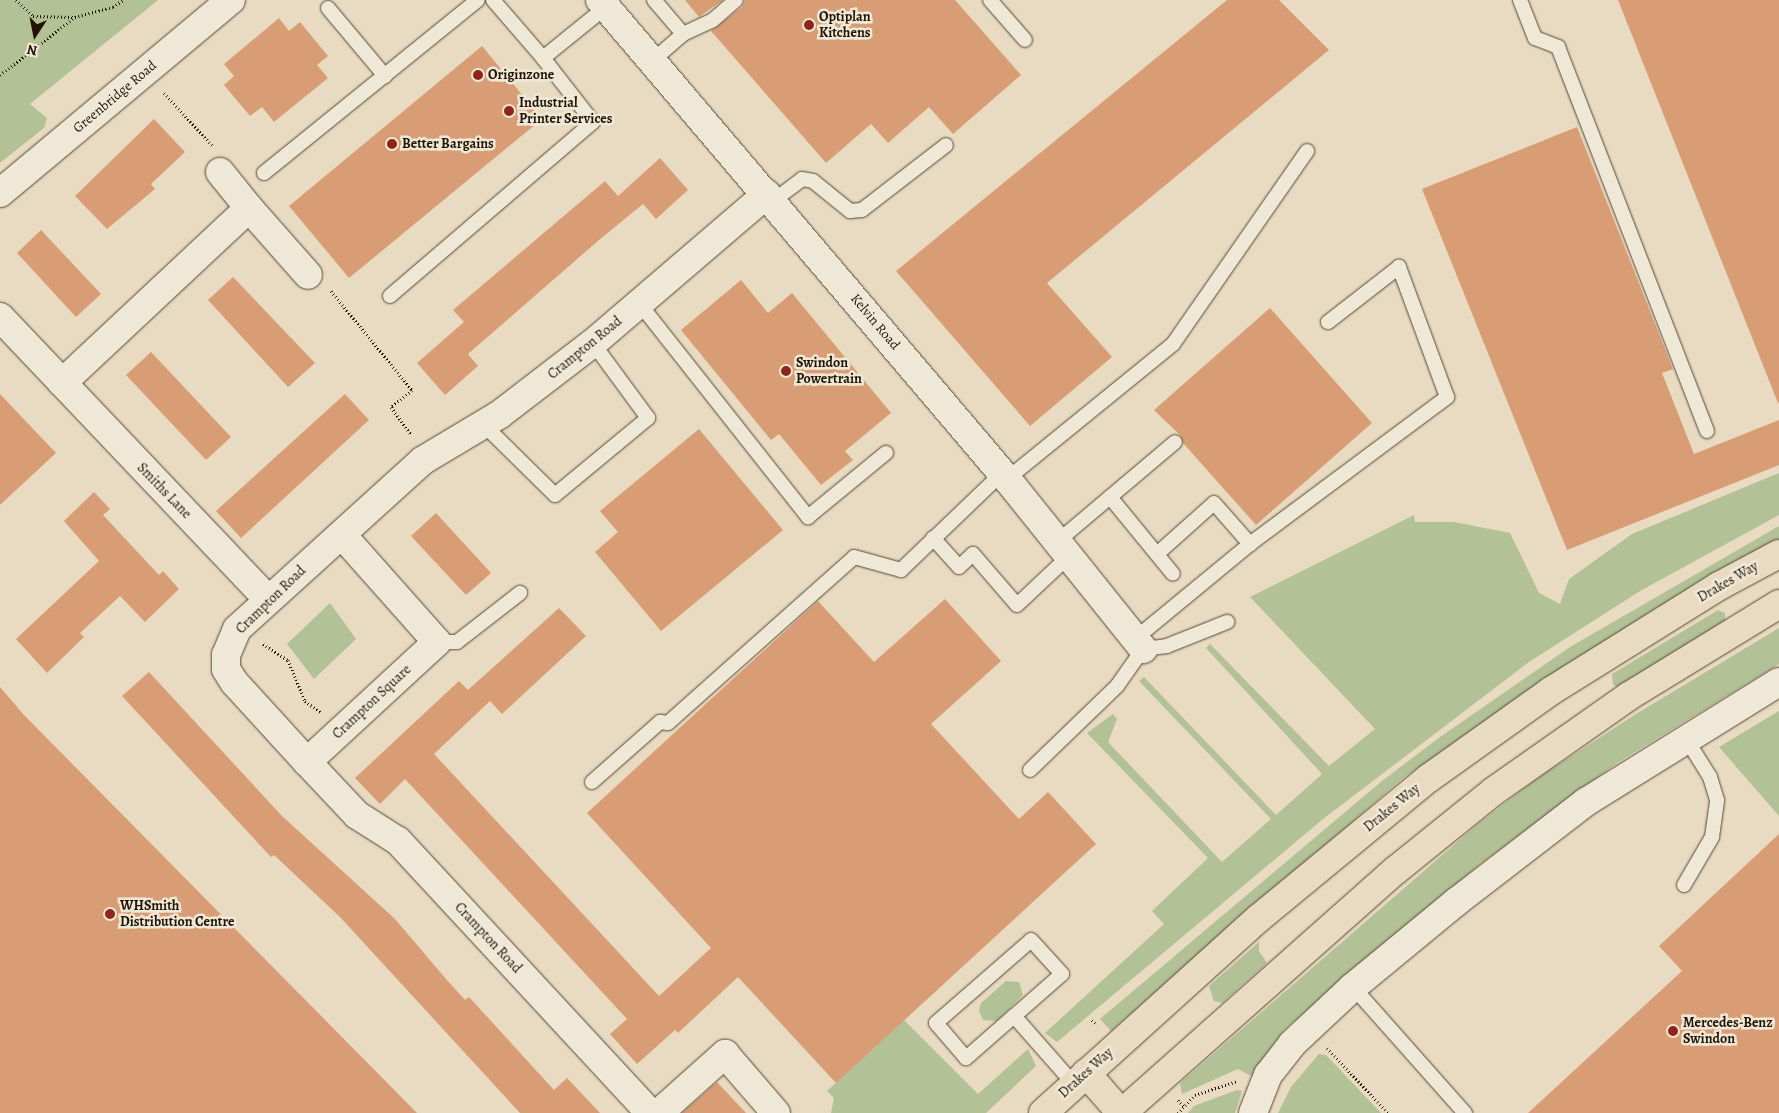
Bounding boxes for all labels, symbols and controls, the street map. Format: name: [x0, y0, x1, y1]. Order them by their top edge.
place label: Optiplan Kitchens: [819, 9, 871, 41]
north arrow: [10, 10, 60, 60]
marker: Optiplan Kitchens: [803, 19, 815, 31]
text: N: [25, 40, 39, 61]
street label: Greenbridge Road: [70, 57, 160, 137]
place label: Originzone: [488, 67, 554, 83]
marker: Originzone: [472, 69, 484, 81]
place label: Industrial Printer Services: [519, 95, 612, 128]
marker: Industrial Printer Services: [503, 105, 515, 117]
place label: Better Bargains: [402, 136, 494, 152]
marker: Better Bargains: [386, 138, 398, 150]
street label: Kelvin Road: [847, 291, 903, 353]
street label: Crampton Road: [545, 313, 625, 383]
place label: Swindon Powertrain: [796, 355, 862, 388]
marker: Swindon Powertrain: [780, 365, 792, 377]
street label: Smiths Lane: [133, 460, 195, 522]
street label: Drakes Way: [1695, 558, 1761, 606]
street label: Crampton Road: [233, 563, 309, 637]
street label: Crampton Square: [329, 661, 415, 743]
street label: Drakes Way: [1361, 780, 1423, 836]
place label: WHSmith Distribution Centre: [120, 898, 235, 930]
street label: Crampton Road: [451, 899, 525, 977]
marker: WHSmith Distribution Centre: [104, 908, 116, 920]
place label: Mercedes-Benz Swindon: [1683, 1015, 1773, 1048]
marker: Mercedes-Benz Swindon: [1667, 1025, 1679, 1037]
street label: Drakes Way: [1055, 1044, 1117, 1102]

